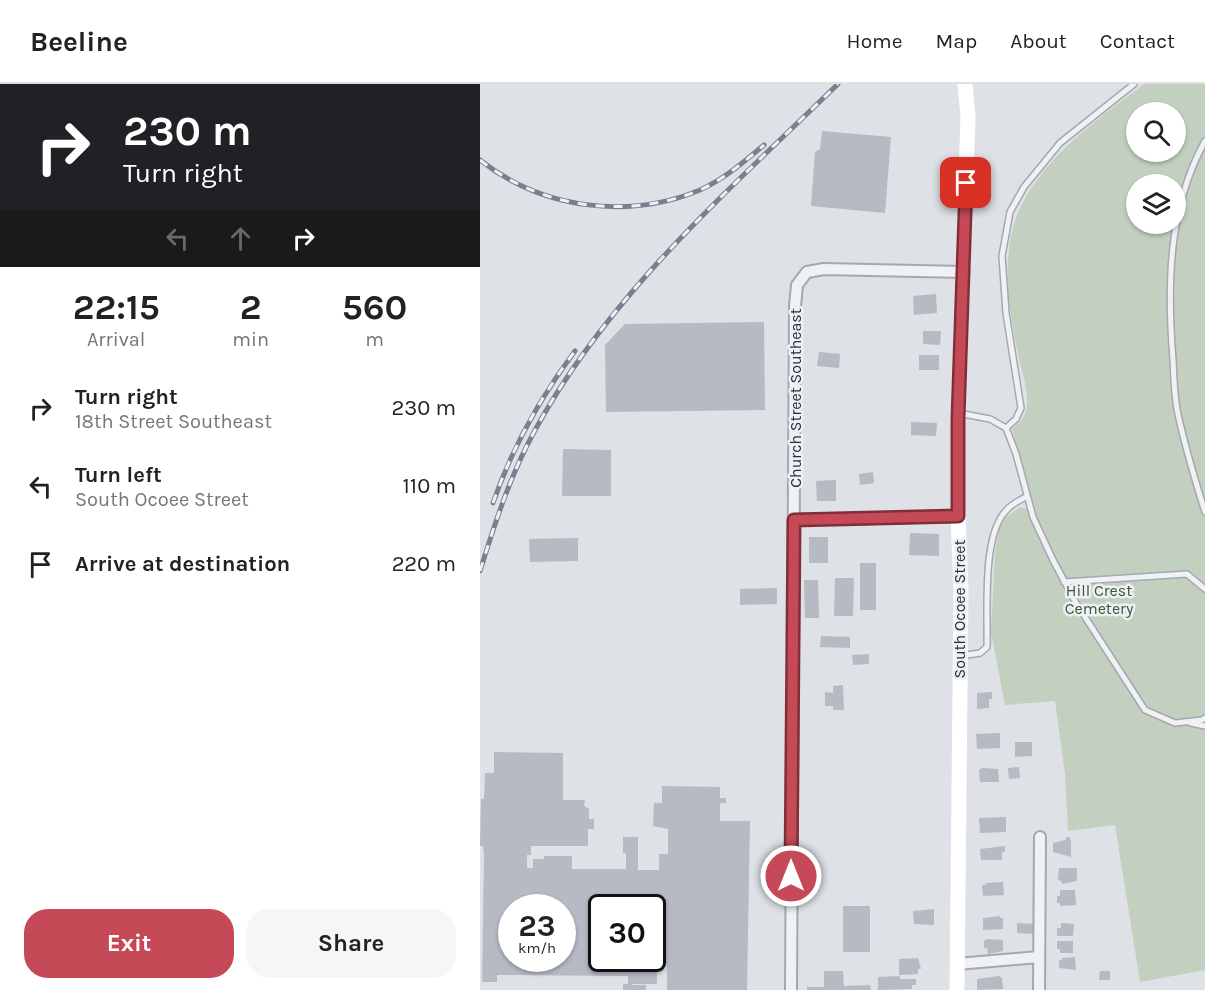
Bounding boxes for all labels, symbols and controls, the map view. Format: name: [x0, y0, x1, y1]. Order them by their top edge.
text: Beeline: [30, 25, 128, 58]
text: Home: [847, 29, 903, 53]
text: Map: [936, 29, 977, 53]
text: About: [1010, 29, 1067, 53]
text: Contact: [1100, 29, 1175, 53]
map controls: [1126, 102, 1186, 234]
button: search: [1126, 102, 1186, 162]
text: 230 m: [123, 106, 252, 156]
icon: right: [24, 108, 102, 186]
text: Turn right: [123, 157, 243, 189]
pin: [940, 157, 991, 208]
icon: arrive: [949, 166, 982, 199]
button: layers: [1126, 174, 1186, 234]
icon: left: [161, 222, 194, 255]
icon: ahead: [224, 222, 257, 255]
icon: right: [287, 222, 320, 255]
text: 22:15: [73, 286, 160, 328]
text: 2: [240, 286, 262, 328]
text: 560: [342, 286, 407, 328]
street label: Church Street Southeast: [786, 308, 805, 488]
text: Arrival: [87, 328, 145, 351]
text: min: [232, 328, 269, 351]
text: m: [365, 328, 384, 351]
text: Turn right: [75, 384, 178, 410]
icon: right: [24, 392, 57, 425]
text: 230 m: [391, 395, 456, 421]
text: 18th Street Southeast: [75, 410, 272, 433]
text: Turn left: [75, 462, 162, 488]
icon: left: [24, 470, 57, 503]
text: 110 m: [403, 473, 456, 499]
text: South Ocoee Street: [75, 488, 249, 511]
street label: South Ocoee Street: [950, 539, 969, 679]
icon: arrive: [24, 548, 57, 581]
text: Arrive at destination: [75, 551, 290, 577]
text: 220 m: [392, 551, 456, 577]
park label: Hill Crest Cemetery: [1065, 581, 1134, 618]
position arrow: [759, 844, 823, 908]
speed limit sign: 30: [588, 894, 666, 972]
text: 23: [519, 908, 555, 944]
button: Exit: [24, 909, 234, 978]
button: Share: [246, 909, 456, 978]
text: km/h: [518, 939, 556, 957]

